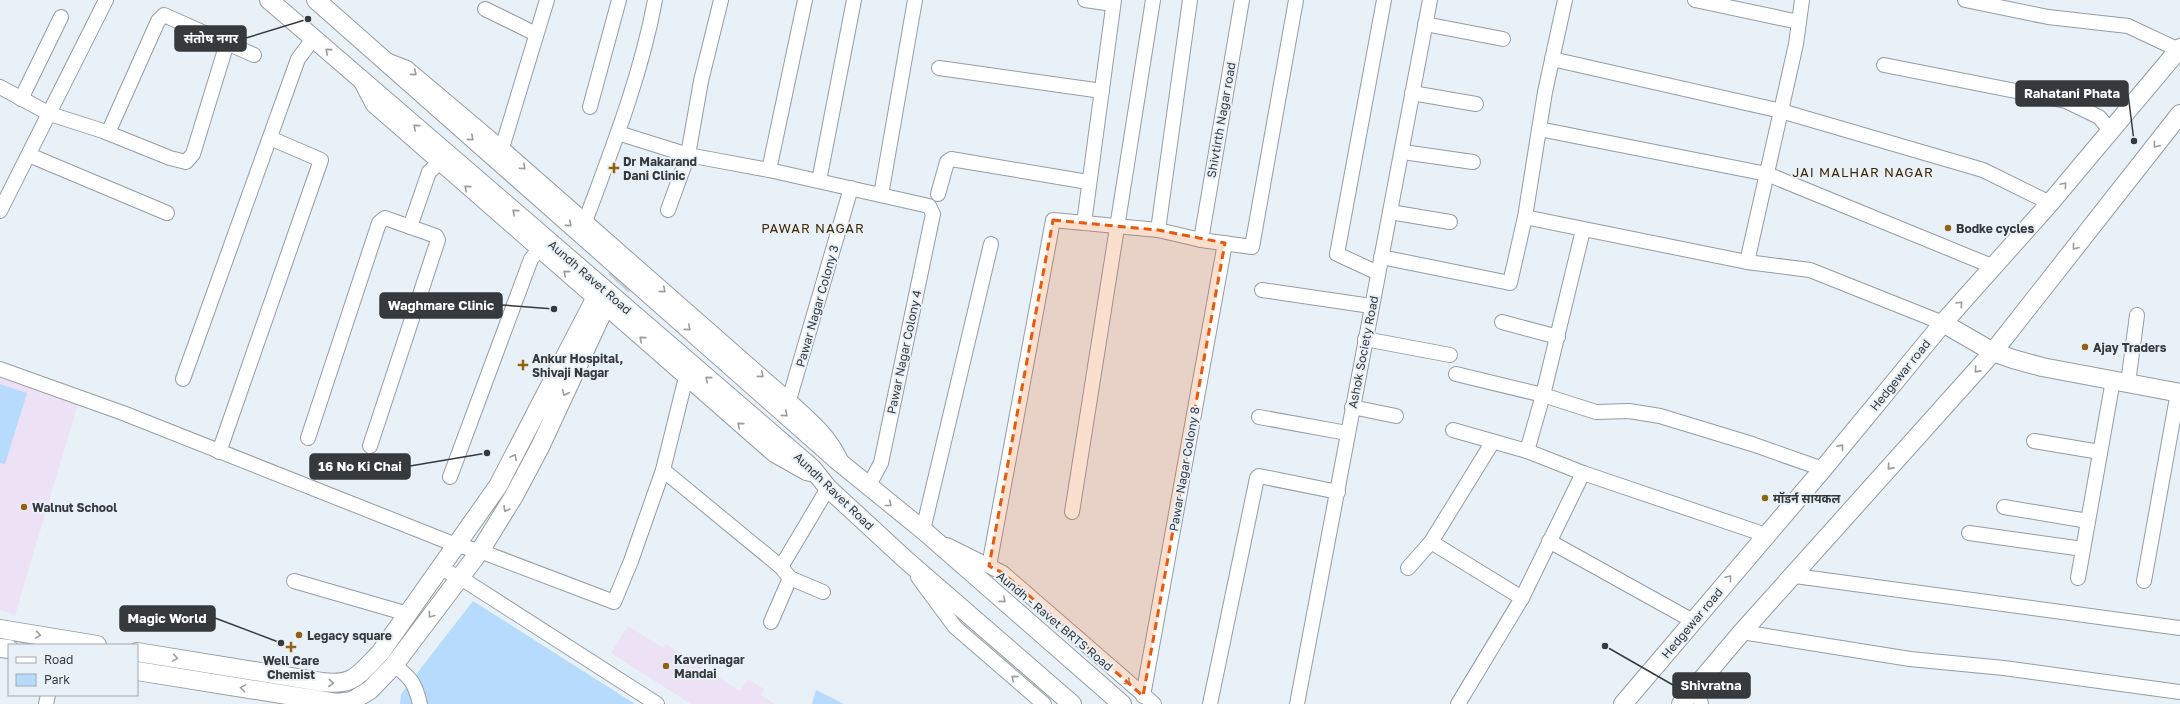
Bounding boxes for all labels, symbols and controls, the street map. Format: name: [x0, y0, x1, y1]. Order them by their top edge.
callout: संतोष नगर: [175, 26, 246, 51]
text: संतोष नगर: [184, 30, 239, 46]
one-way arrow: [326, 49, 333, 56]
street label: Shivtirth Nagar road: [1203, 61, 1239, 179]
one-way arrow: [409, 69, 417, 76]
callout: Rahatani Phata: [2016, 81, 2128, 106]
text: Rahatani Phata: [2024, 85, 2120, 101]
one-way arrow: [414, 124, 421, 131]
one-way arrow: [467, 134, 474, 141]
one-way arrow: [2154, 140, 2161, 147]
place label: Dr Makarand Dani Clinic: [623, 154, 697, 183]
one-way arrow: [518, 162, 526, 170]
marker: Dr Makarand Dani Clinic: [608, 162, 620, 174]
district label: JAI MALHAR NAGAR: [1792, 164, 1934, 180]
one-way arrow: [2059, 183, 2066, 190]
one-way arrow: [465, 185, 472, 192]
one-way arrow: [512, 209, 519, 216]
one-way arrow: [564, 219, 572, 227]
district label: PAWAR NAGAR: [761, 220, 865, 236]
place label: Bodke cycles: [1956, 221, 2034, 236]
marker: Bodke cycles: [1943, 223, 1953, 233]
street label: Aundh Ravet Road: [545, 237, 635, 317]
one-way arrow: [2073, 242, 2080, 249]
street label: Pawar Nagar Colony 3: [792, 243, 842, 369]
one-way arrow: [563, 271, 570, 278]
one-way arrow: [658, 285, 666, 293]
street label: Pawar Nagar Colony 4: [884, 289, 924, 415]
callout: Waghmare Clinic: [380, 293, 502, 318]
street label: Ashok Society Road: [1345, 294, 1381, 410]
text: Waghmare Clinic: [388, 297, 495, 313]
one-way arrow: [1955, 301, 1963, 309]
one-way arrow: [683, 324, 690, 331]
street label: Hedgewar road: [1867, 336, 1933, 414]
one-way arrow: [639, 337, 647, 344]
place label: Ajay Traders: [2093, 340, 2167, 355]
marker: Ajay Traders: [2080, 342, 2090, 352]
place label: Ankur Hospital, Shivaji Nagar: [532, 351, 623, 380]
marker: Ankur Hospital, Shivaji Nagar: [517, 359, 529, 371]
one-way arrow: [1974, 365, 1981, 373]
one-way arrow: [756, 371, 764, 378]
one-way arrow: [706, 377, 713, 384]
one-way arrow: [562, 389, 570, 397]
street label: Pawar Nagar Colony 8: [1166, 405, 1202, 533]
one-way arrow: [780, 410, 788, 417]
one-way arrow: [737, 422, 745, 429]
one-way arrow: [1836, 444, 1843, 452]
street label: Aundh Ravet Road: [791, 449, 877, 533]
callout: 16 No Ki Chai: [310, 454, 410, 479]
one-way arrow: [509, 454, 517, 461]
text: 16 No Ki Chai: [318, 458, 402, 474]
one-way arrow: [1888, 462, 1895, 469]
place label: मॉडर्न सायकल: [1773, 491, 1842, 506]
marker: मॉडर्न सायकल: [1760, 493, 1770, 503]
one-way arrow: [885, 499, 892, 506]
place label: Walnut School: [32, 500, 117, 515]
marker: Walnut School: [19, 502, 29, 512]
one-way arrow: [503, 505, 511, 512]
street label: Aundh - Ravet BRTS Road: [994, 568, 1116, 674]
one-way arrow: [1725, 576, 1732, 583]
street label: Hedgewar road: [1658, 585, 1726, 661]
one-way arrow: [998, 596, 1006, 603]
callout: Magic World: [120, 606, 215, 631]
text: Magic World: [128, 610, 206, 626]
one-way arrow: [429, 611, 436, 618]
place label: Legacy square: [307, 628, 392, 643]
marker: Legacy square: [294, 630, 304, 640]
one-way arrow: [35, 631, 42, 639]
marker: Well Care Chemist: [286, 642, 296, 652]
legend: [8, 644, 138, 696]
text: Road: [44, 652, 73, 667]
place label: Kaverinagar Mandai: [674, 652, 745, 681]
one-way arrow: [172, 653, 179, 662]
place label: Well Care Chemist: [263, 653, 319, 682]
marker: Kaverinagar Mandai: [661, 661, 671, 671]
text: Park: [44, 672, 70, 687]
callout: Shivratna: [1673, 673, 1750, 698]
one-way arrow: [1012, 676, 1019, 683]
text: Shivratna: [1681, 677, 1742, 693]
one-way arrow: [1123, 678, 1131, 685]
one-way arrow: [328, 679, 334, 688]
one-way arrow: [240, 684, 246, 693]

